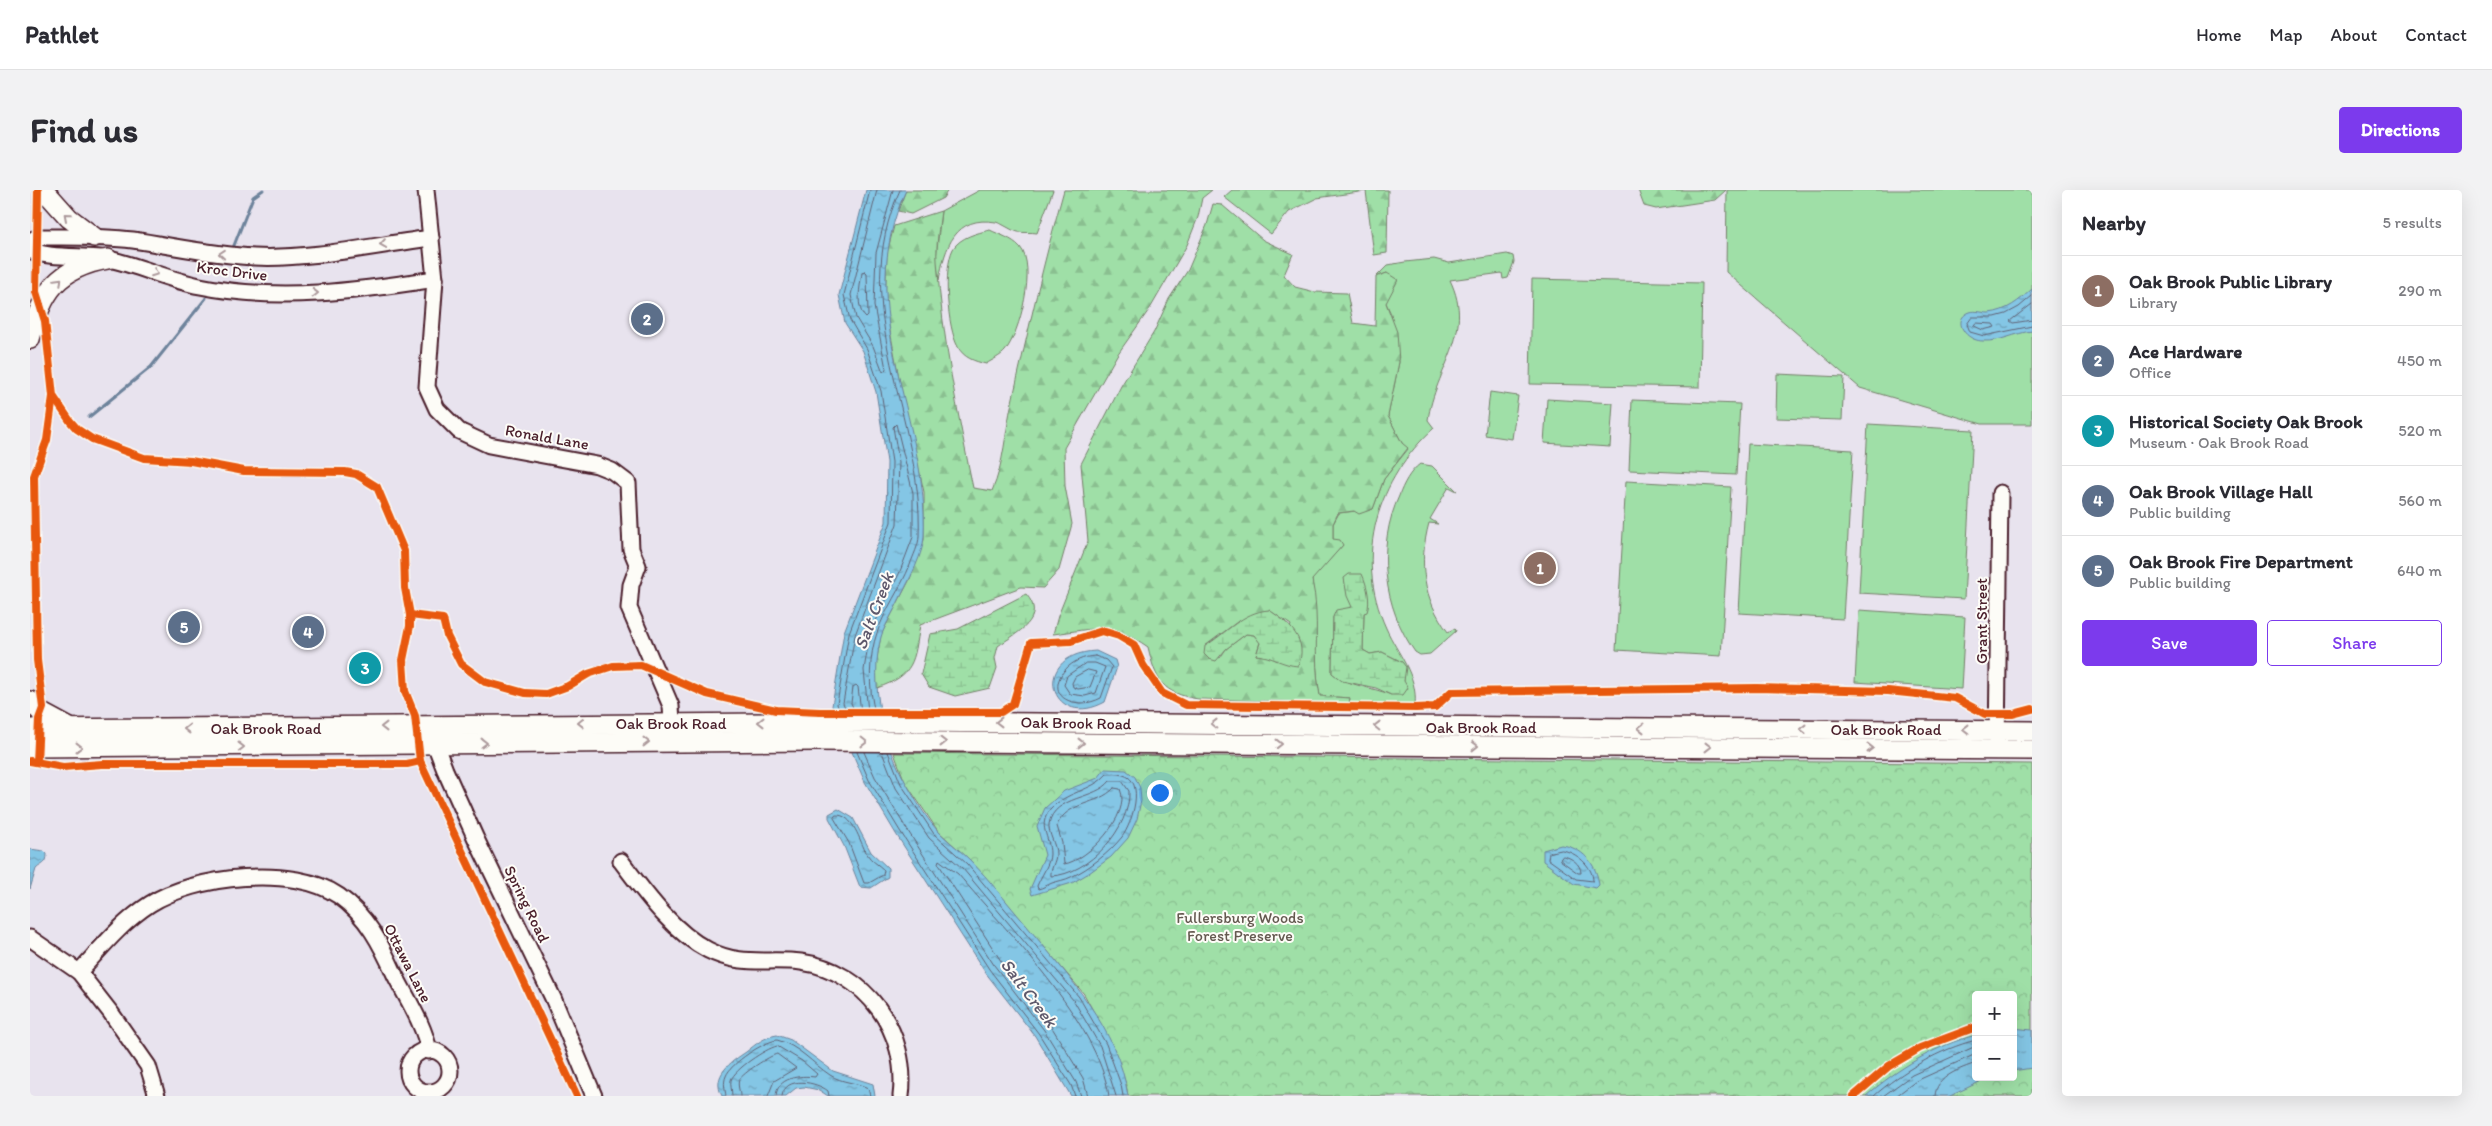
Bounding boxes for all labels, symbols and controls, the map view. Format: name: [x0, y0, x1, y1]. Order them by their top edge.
text: Pathlet: [25, 20, 99, 49]
text: Home: [2196, 24, 2242, 46]
text: Map: [2270, 24, 2303, 46]
text: About: [2331, 24, 2377, 46]
text: Contact: [2405, 24, 2467, 46]
button: Directions: [2339, 107, 2462, 153]
text: Find us: [30, 109, 138, 151]
text: Nearby: [2082, 210, 2146, 235]
one-way arrow: [64, 213, 73, 221]
text: 5 results: [2382, 213, 2442, 232]
one-way arrow: [379, 238, 387, 249]
one-way arrow: [217, 249, 225, 260]
street label: Kroc Drive: [196, 257, 269, 285]
one-way arrow: [150, 267, 159, 277]
text: Oak Brook Public Library: [2129, 270, 2332, 293]
one-way arrow: [53, 278, 62, 287]
text: 1: [2094, 281, 2102, 300]
text: 290 m: [2398, 281, 2442, 300]
one-way arrow: [312, 288, 319, 298]
text: Library: [2129, 293, 2177, 312]
pin: 2: [631, 300, 663, 338]
text: Ace Hardware: [2129, 340, 2242, 363]
text: 2: [2094, 351, 2102, 370]
text: 450 m: [2397, 351, 2442, 370]
text: Office: [2129, 363, 2171, 382]
text: Historical Society Oak Brook: [2129, 410, 2363, 433]
street label: Ronald Lane: [504, 420, 590, 454]
text: 3: [2094, 421, 2102, 440]
text: 520 m: [2398, 421, 2442, 440]
text: Museum · Oak Brook Road: [2129, 433, 2309, 452]
text: Oak Brook Village Hall: [2129, 480, 2313, 503]
text: 4: [2093, 491, 2103, 510]
text: 560 m: [2398, 491, 2442, 510]
text: Public building: [2129, 503, 2231, 522]
pin: 1: [1524, 549, 1556, 587]
text: Oak Brook Fire Department: [2129, 550, 2353, 573]
text: 5: [2094, 561, 2102, 580]
text: 640 m: [2397, 561, 2442, 580]
water label: Salt Creek: [849, 568, 899, 653]
text: Public building: [2129, 573, 2231, 592]
street label: Grant Street: [1972, 578, 1991, 664]
pin: 5: [168, 608, 200, 646]
pin: 4: [292, 613, 324, 651]
button: Save: [2082, 620, 2257, 666]
button: Share: [2267, 620, 2442, 666]
pin: 3: [349, 649, 381, 687]
street label: Oak Brook Road: [1020, 713, 1132, 733]
street label: Oak Brook Road: [616, 714, 727, 733]
one-way arrow: [757, 717, 764, 727]
one-way arrow: [995, 717, 1003, 727]
one-way arrow: [577, 718, 585, 729]
street label: Oak Brook Road: [1426, 718, 1537, 737]
street label: Oak Brook Road: [211, 719, 322, 738]
one-way arrow: [1210, 719, 1218, 729]
street label: Oak Brook Road: [1831, 720, 1942, 739]
one-way arrow: [1373, 721, 1380, 731]
one-way arrow: [380, 722, 388, 733]
one-way arrow: [1637, 723, 1644, 733]
one-way arrow: [183, 724, 190, 734]
one-way arrow: [1799, 724, 1807, 734]
one-way arrow: [1962, 724, 1970, 734]
one-way arrow: [860, 736, 868, 747]
one-way arrow: [643, 737, 651, 747]
one-way arrow: [939, 737, 947, 747]
one-way arrow: [480, 738, 488, 749]
one-way arrow: [1078, 738, 1085, 748]
one-way arrow: [1275, 739, 1283, 749]
one-way arrow: [1472, 741, 1479, 751]
one-way arrow: [75, 742, 83, 752]
one-way arrow: [238, 742, 245, 752]
one-way arrow: [1704, 742, 1712, 752]
one-way arrow: [1866, 743, 1874, 753]
your location: [1147, 780, 1173, 806]
street label: Spring Road: [500, 862, 554, 946]
park label: Fullersburg Woods Forest Preserve: [1176, 908, 1304, 945]
street label: Ottawa Lane: [380, 920, 436, 1006]
water label: Salt Creek: [996, 954, 1063, 1033]
map controls: [1972, 991, 2017, 1081]
button: +: [1972, 991, 2017, 1036]
button: −: [1972, 1036, 2017, 1081]

